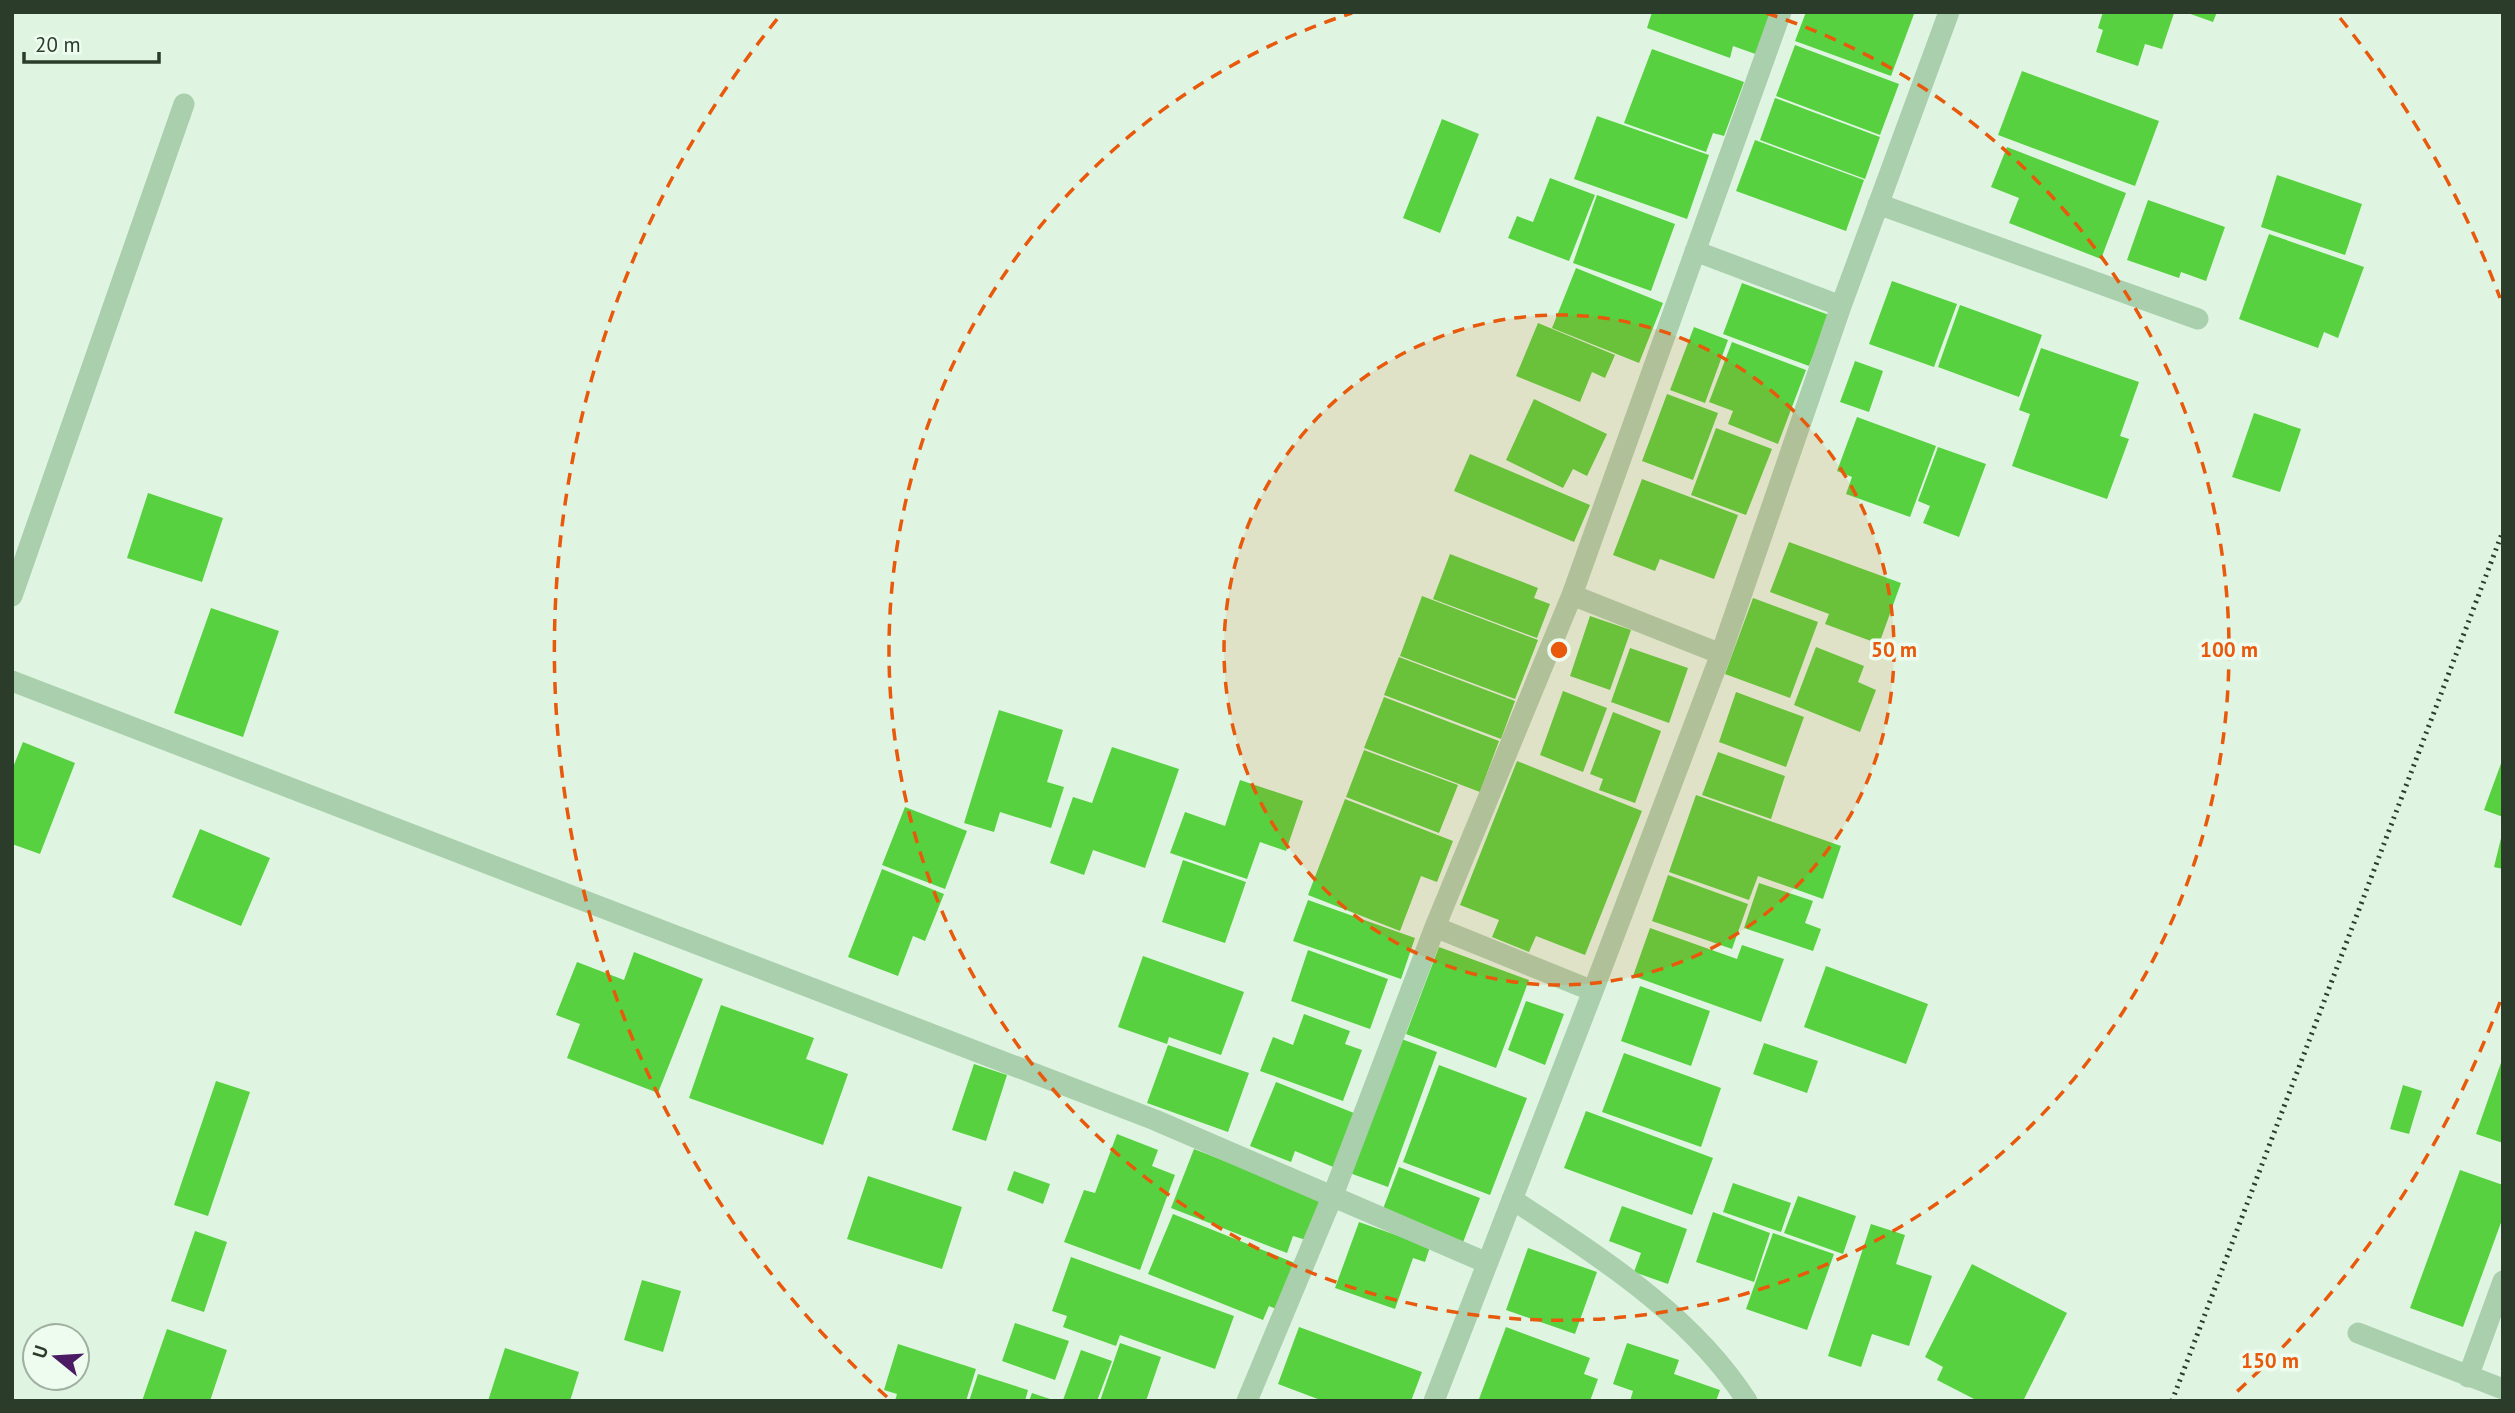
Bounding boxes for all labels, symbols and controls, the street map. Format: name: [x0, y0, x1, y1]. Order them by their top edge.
scale bar: [24, 21, 159, 65]
text: 20 m: [35, 31, 81, 58]
text: 50 m: [1871, 636, 1917, 663]
text: 100 m: [2200, 636, 2258, 663]
centre of rings: [1547, 638, 1571, 662]
north arrow: [21, 1322, 91, 1392]
text: U: [27, 1342, 53, 1361]
text: 150 m: [2241, 1347, 2299, 1374]

